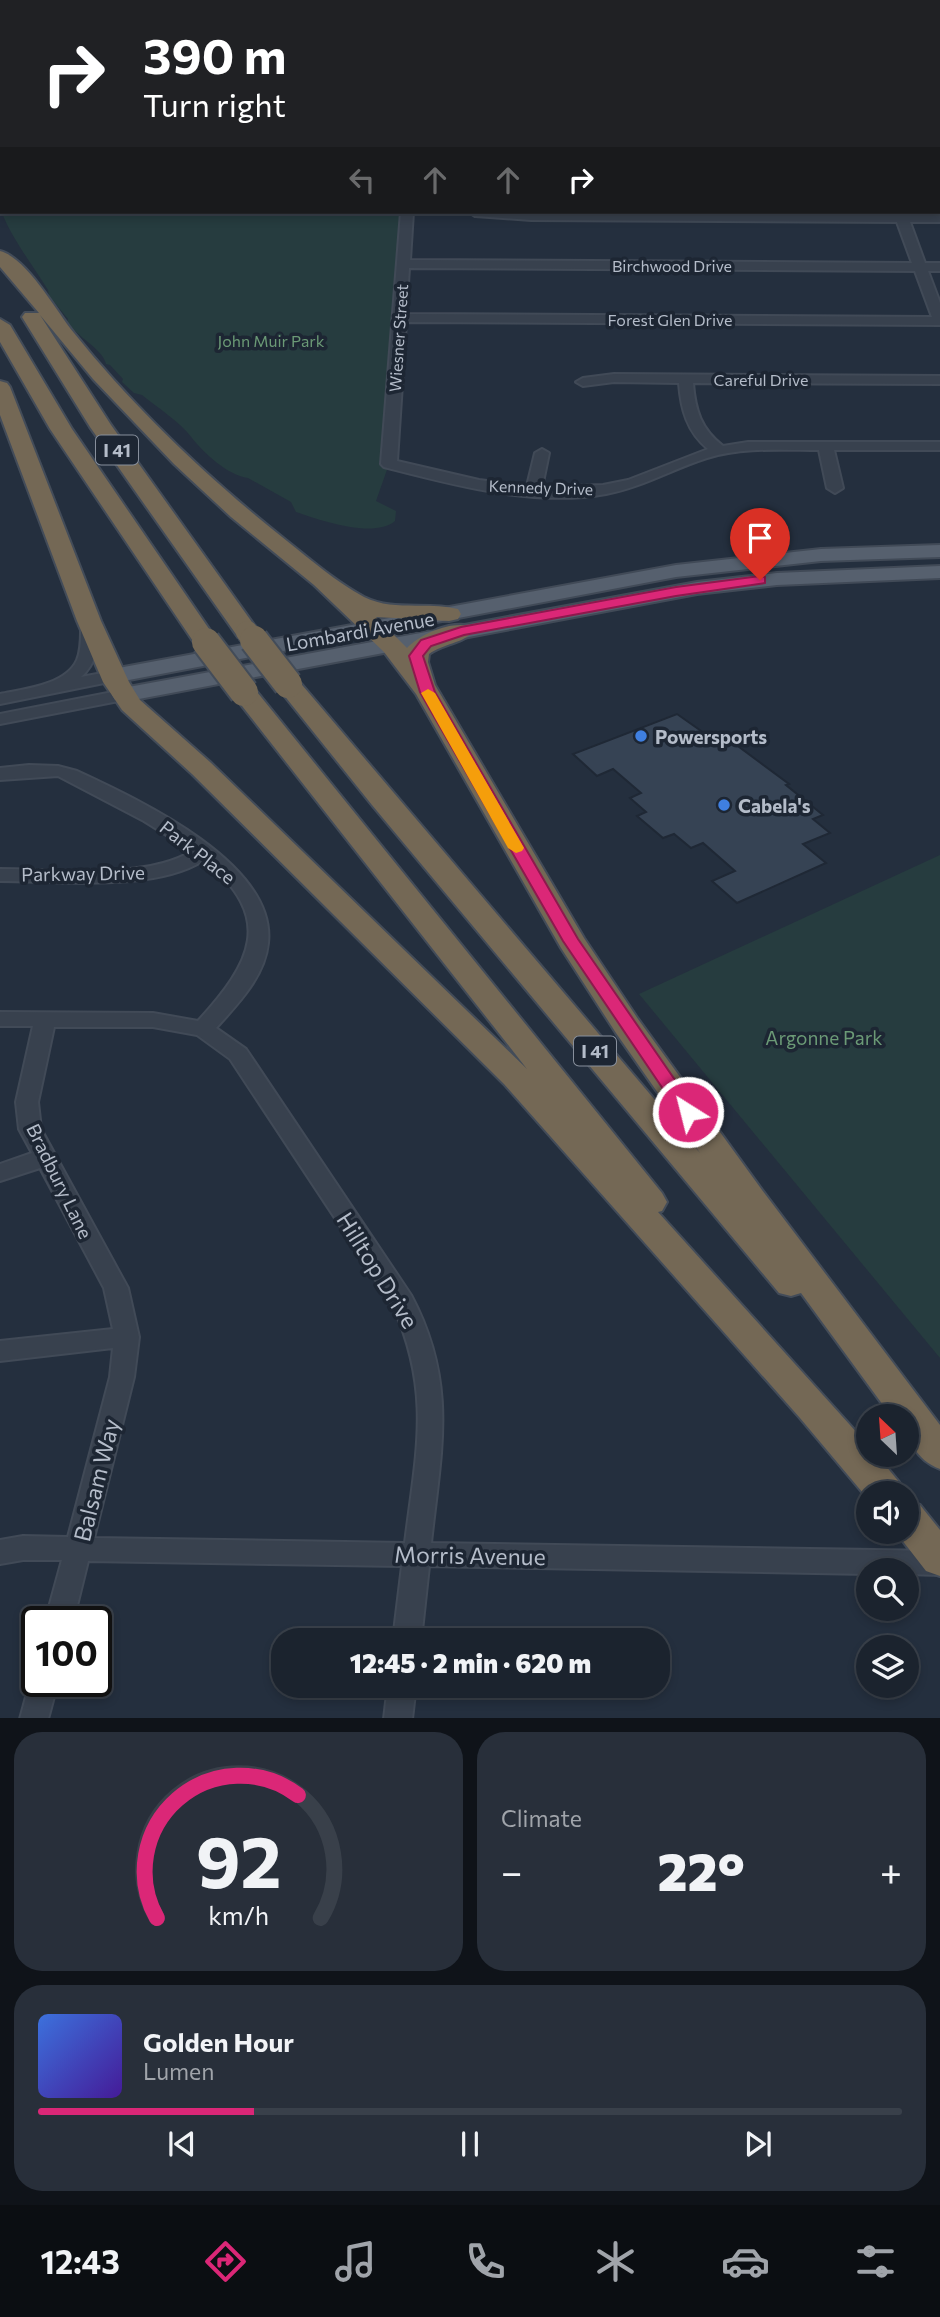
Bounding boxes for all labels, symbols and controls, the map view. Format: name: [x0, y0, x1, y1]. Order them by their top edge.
text: 390 m: [143, 24, 286, 84]
icon: right: [28, 28, 119, 119]
text: Turn right: [143, 84, 286, 124]
icon: left: [343, 161, 381, 199]
icon: ahead: [416, 161, 454, 199]
icon: ahead: [489, 161, 527, 199]
icon: right: [562, 161, 600, 199]
street label: Birchwood Drive: [612, 256, 732, 275]
street label: Wiesner Street: [385, 283, 411, 393]
street label: Forest Glen Drive: [608, 310, 732, 329]
park label: John Muir Park: [218, 331, 325, 350]
street label: Careful Drive: [714, 370, 808, 389]
road number: I 41: [96, 436, 138, 464]
street label: Kennedy Drive: [488, 476, 594, 498]
pin: [730, 508, 790, 580]
icon: arrive: [741, 519, 779, 557]
street label: Lombardi Avenue: [284, 607, 436, 655]
place label: Powersports: [655, 725, 767, 748]
marker: Powersports: [633, 728, 649, 744]
place label: Cabela's: [738, 794, 811, 817]
marker: Cabela's: [716, 797, 732, 813]
street label: Park Place: [156, 815, 240, 889]
street label: Parkway Drive: [21, 860, 145, 886]
park label: Argonne Park: [765, 1026, 883, 1049]
road number: I 41: [574, 1036, 616, 1066]
position arrow: [651, 1075, 725, 1149]
street label: Bradbury Lane: [22, 1120, 98, 1242]
street label: Hilltop Drive: [331, 1207, 425, 1333]
north arrow: [856, 1404, 919, 1466]
map controls: [856, 1404, 919, 1698]
street label: Balsam Way: [67, 1416, 125, 1544]
button: sound: [856, 1481, 919, 1544]
street label: Morris Avenue: [394, 1540, 546, 1570]
button: search: [856, 1558, 919, 1621]
speed limit sign: 100: [21, 1606, 112, 1697]
button: layers: [856, 1635, 919, 1698]
text: 12:45 · 2 min · 620 m: [350, 1647, 591, 1678]
text: Climate: [501, 1804, 582, 1832]
text: 92: [196, 1814, 281, 1903]
text: 22°: [657, 1838, 745, 1902]
text: −: [501, 1847, 523, 1894]
text: +: [880, 1847, 902, 1894]
text: km/h: [208, 1899, 269, 1929]
text: Golden Hour: [143, 2026, 294, 2057]
text: Lumen: [143, 2057, 214, 2085]
icon: previous: [163, 2125, 201, 2163]
icon: pause: [451, 2125, 489, 2163]
icon: next: [739, 2125, 777, 2163]
icon: directions: [201, 2237, 250, 2286]
icon: music: [331, 2237, 380, 2286]
icon: phone: [461, 2237, 510, 2286]
icon: climate: [591, 2237, 640, 2286]
icon: car: [721, 2237, 770, 2286]
icon: filters: [851, 2237, 900, 2286]
text: 12:43: [40, 2241, 120, 2281]

